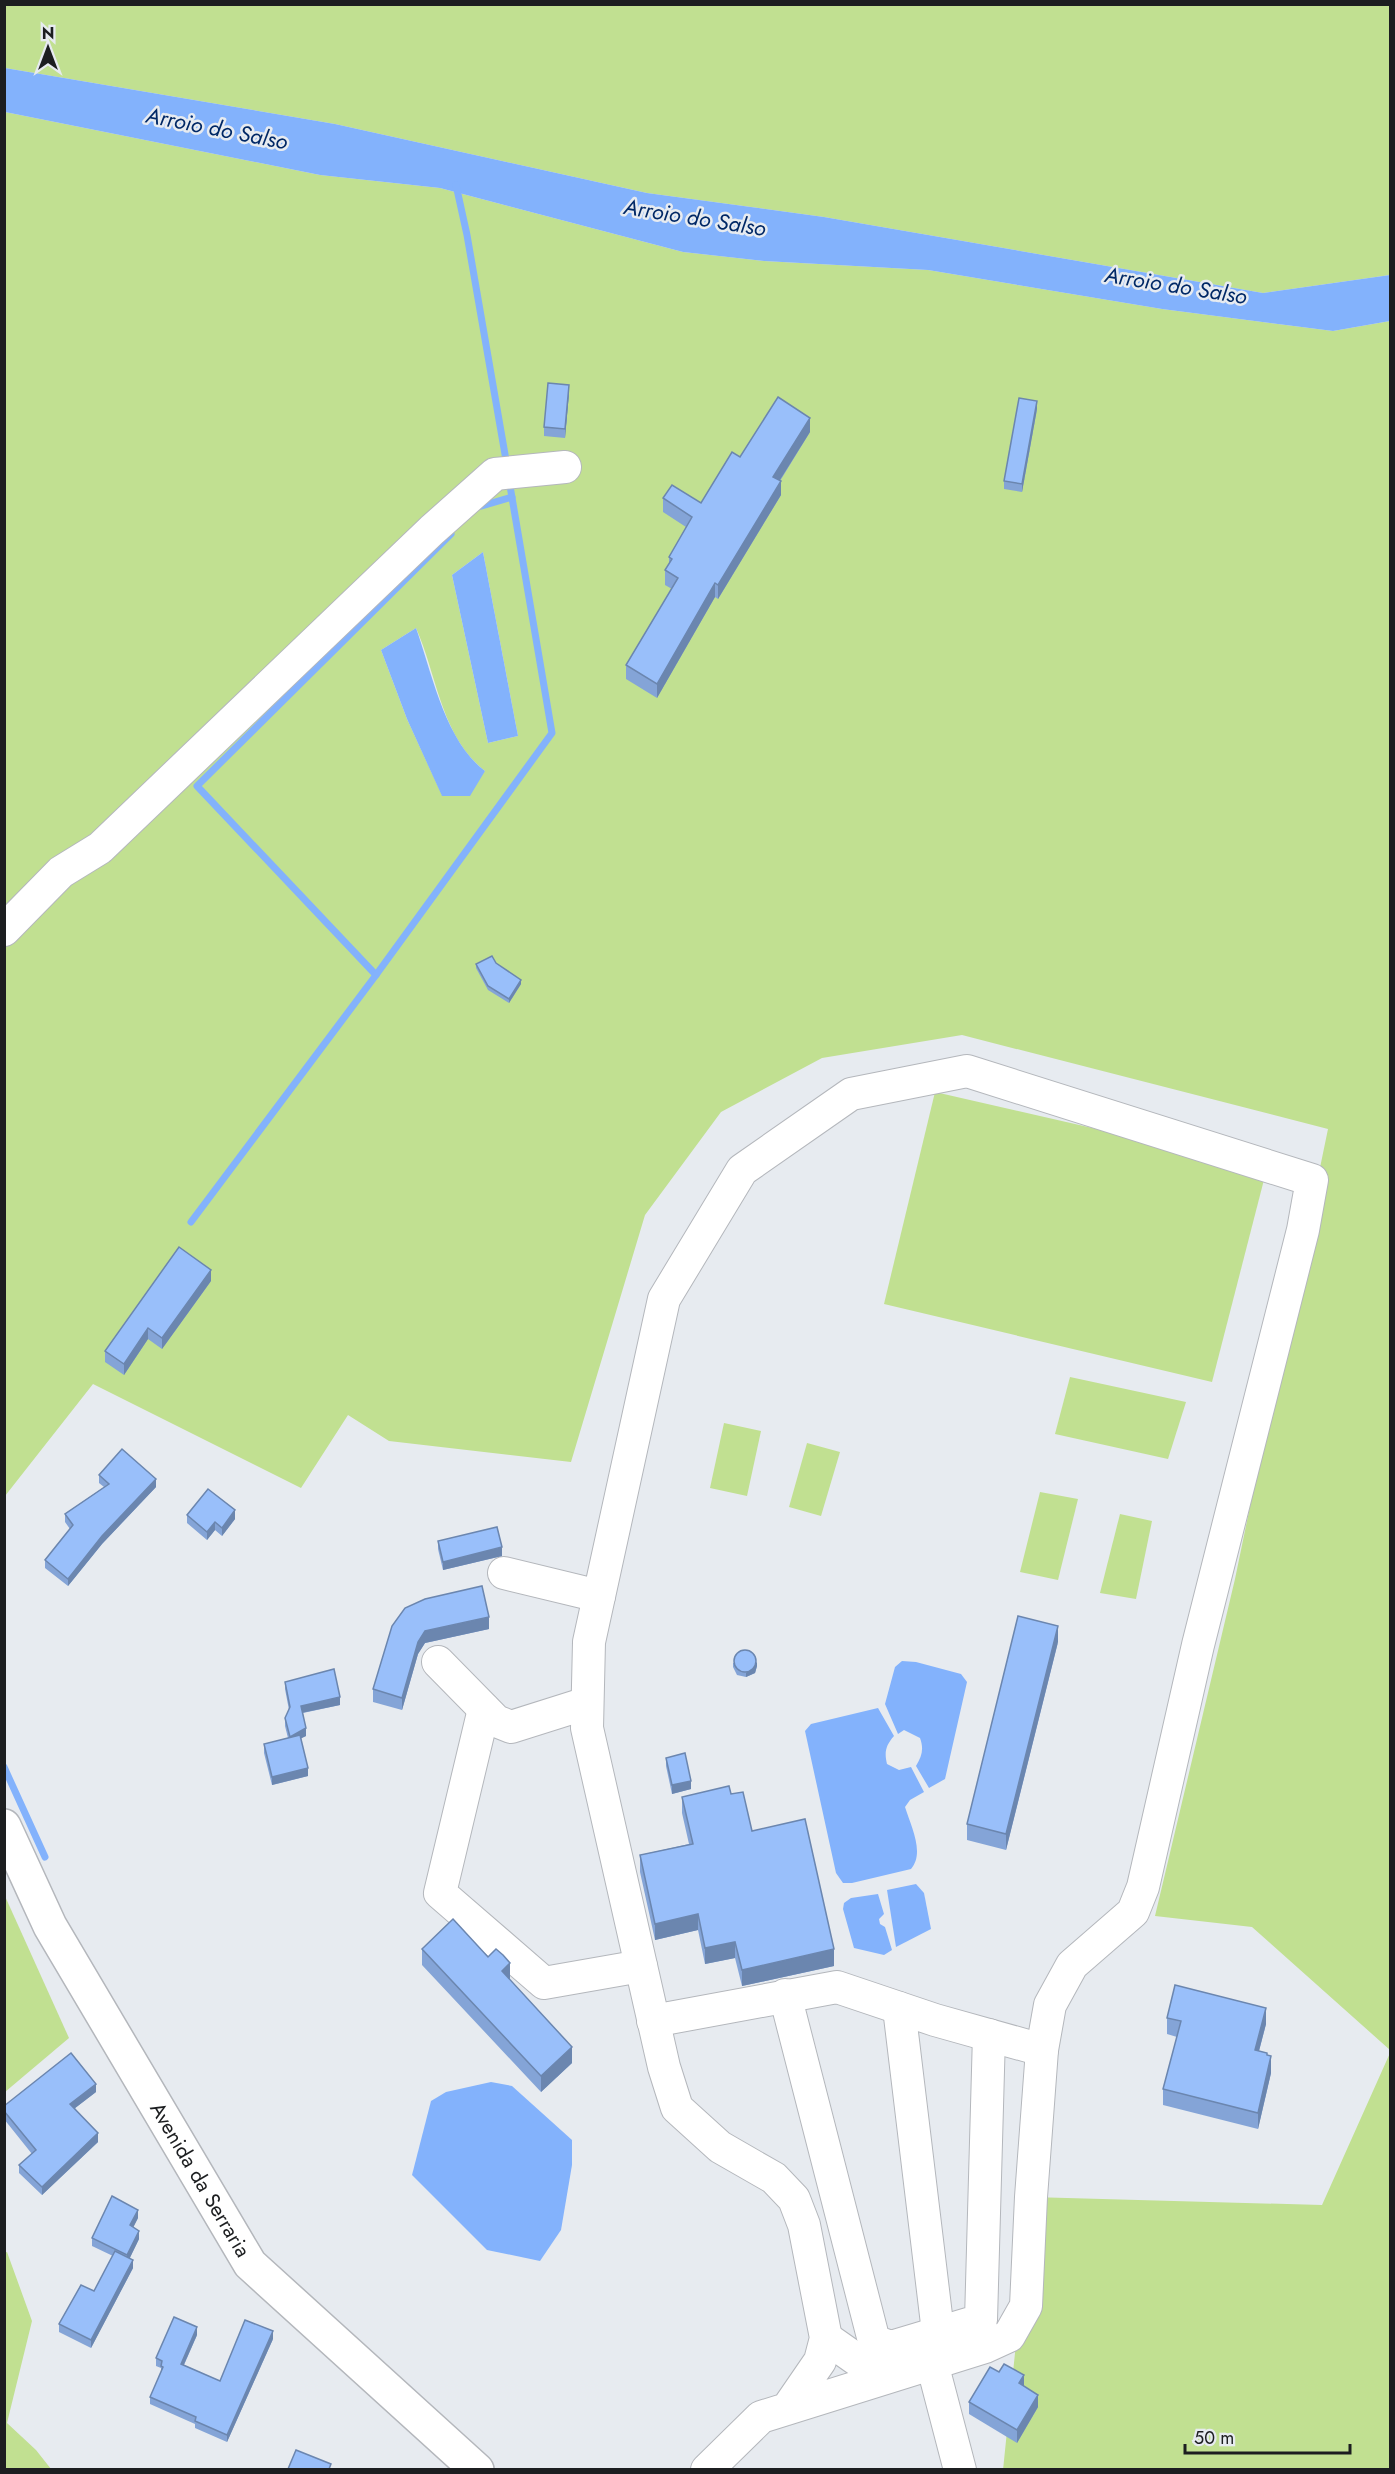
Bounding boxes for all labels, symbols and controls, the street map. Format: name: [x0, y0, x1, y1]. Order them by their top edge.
north arrow: [18, 18, 78, 78]
text: N: [42, 22, 54, 45]
water label: Arroio do Salso: [143, 98, 291, 157]
water label: Arroio do Salso: [621, 190, 769, 244]
water label: Arroio do Salso: [1102, 258, 1250, 312]
street label: Avenida da Serraria: [143, 2097, 258, 2263]
scale bar: [1185, 2417, 1350, 2455]
text: 50 m: [1194, 2425, 1234, 2451]

